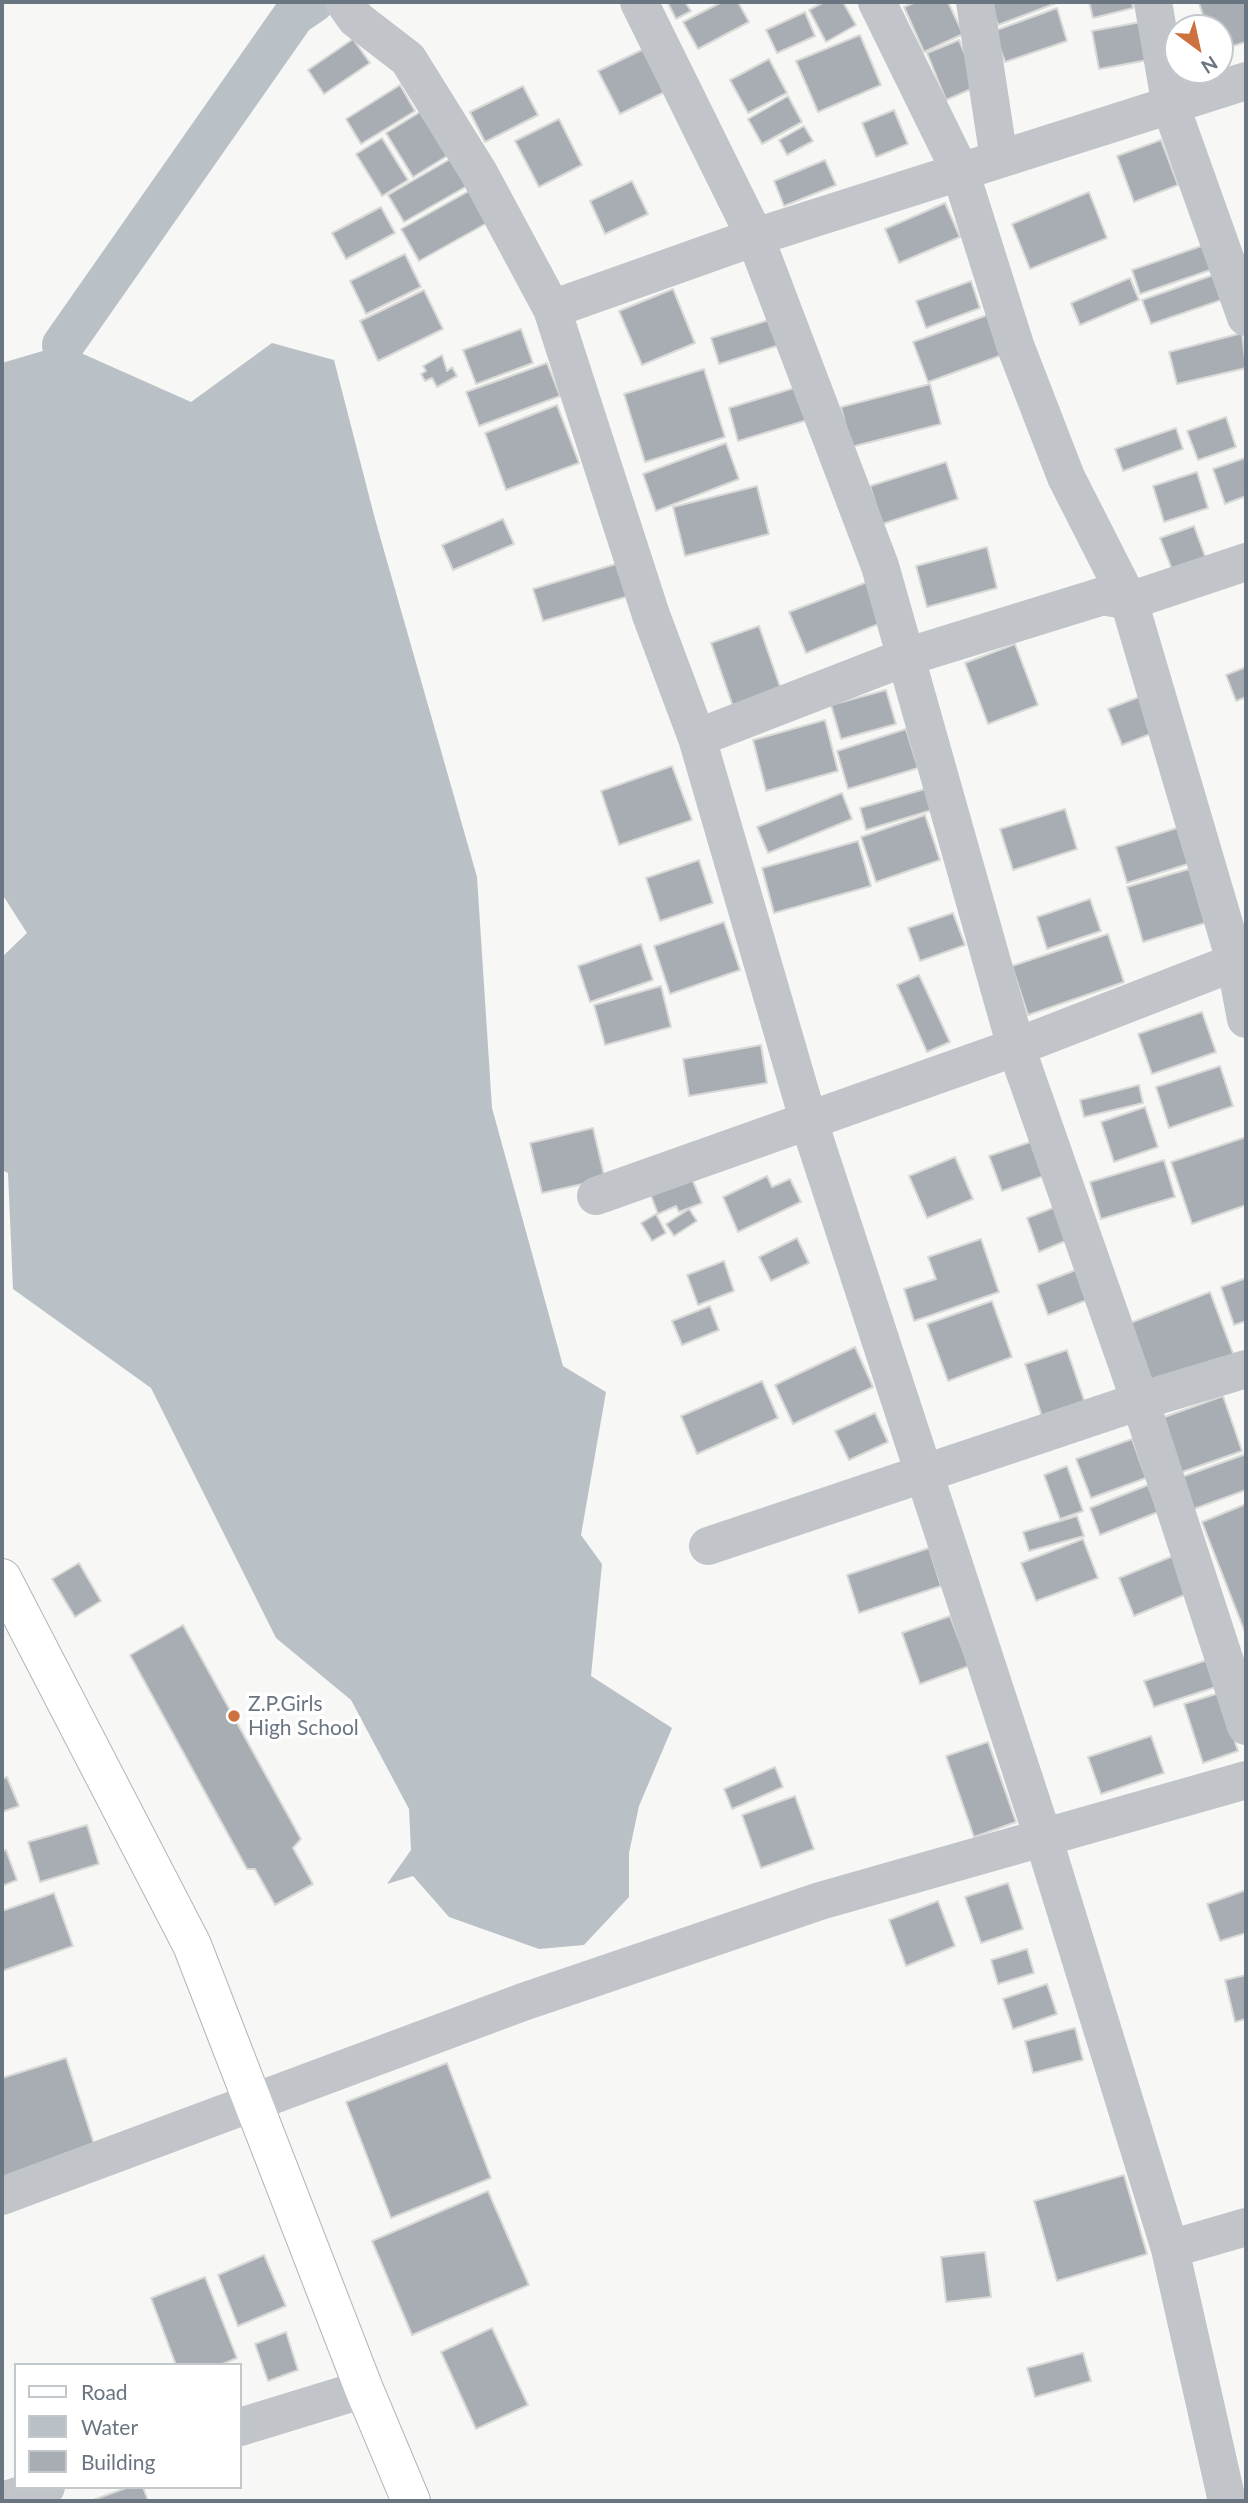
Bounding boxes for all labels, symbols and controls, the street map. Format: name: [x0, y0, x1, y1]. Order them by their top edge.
north arrow: [1164, 14, 1234, 84]
text: N: [1197, 52, 1222, 79]
place label: Z.P.Girls High School: [248, 1691, 359, 1741]
marker: Z.P.Girls High School: [226, 1708, 242, 1724]
legend: [14, 2363, 242, 2489]
text: Road: [81, 2379, 128, 2404]
text: Water: [81, 2414, 138, 2439]
text: Building: [81, 2449, 156, 2474]

